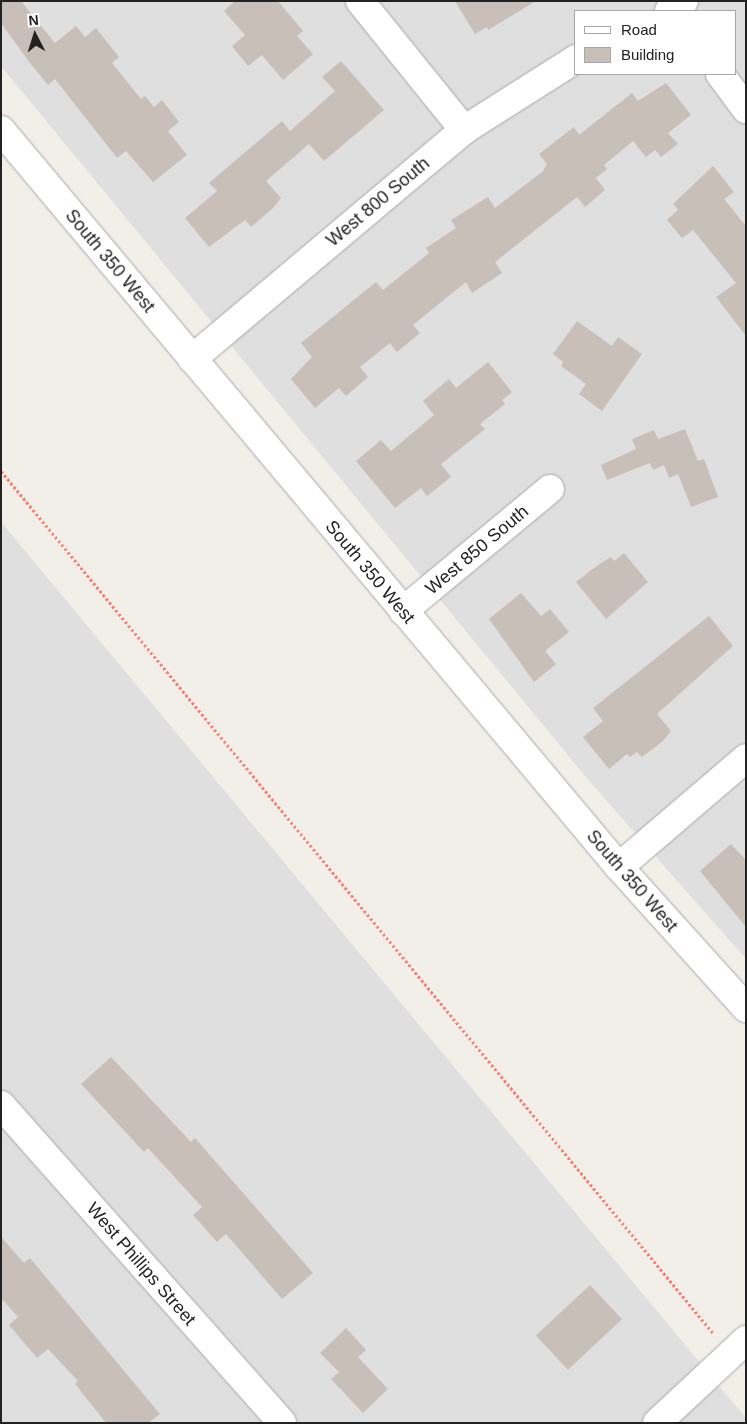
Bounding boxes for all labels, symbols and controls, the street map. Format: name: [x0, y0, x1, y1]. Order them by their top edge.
north arrow: [10, 10, 60, 60]
legend: [574, 10, 737, 75]
text: N: [28, 12, 39, 28]
text: Road: [621, 21, 657, 38]
text: Building: [621, 46, 674, 63]
street label: West 800 South: [322, 153, 434, 251]
street label: South 350 West: [61, 205, 159, 317]
street label: West 850 South: [421, 501, 533, 599]
street label: South 350 West: [321, 516, 419, 628]
street label: South 350 West: [582, 826, 682, 936]
street label: West Phillips Street: [82, 1198, 200, 1330]

